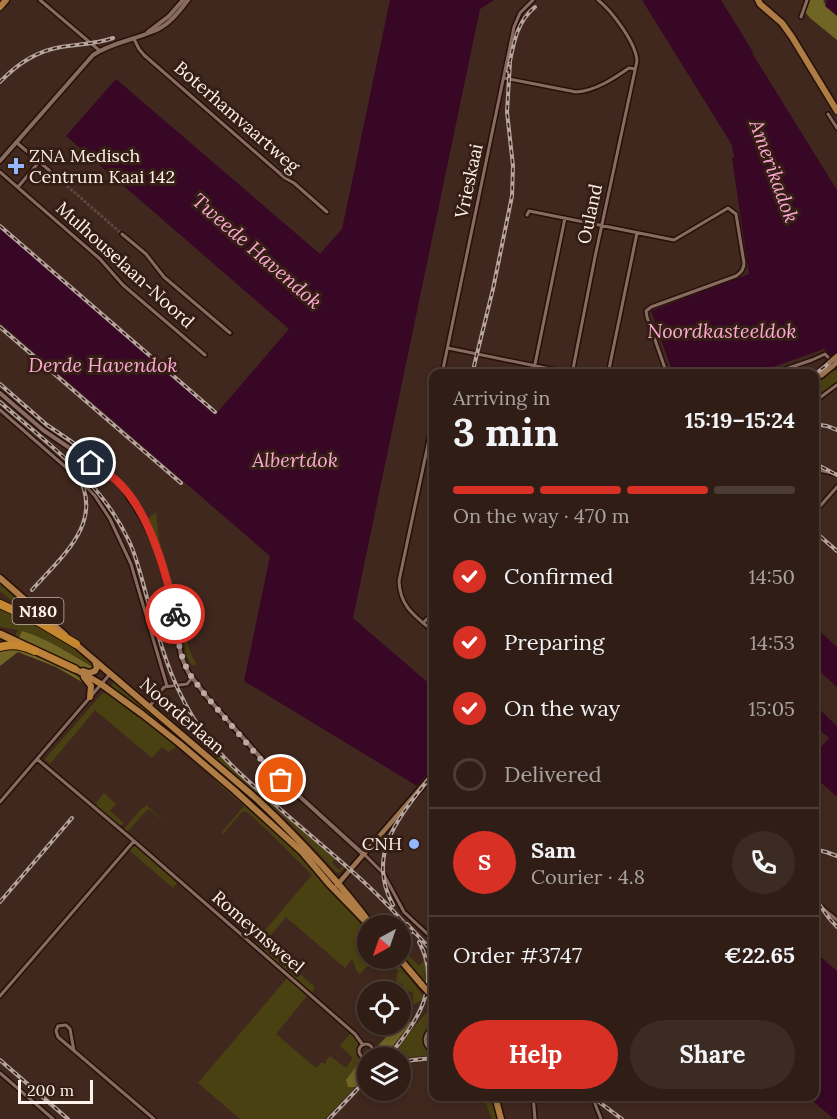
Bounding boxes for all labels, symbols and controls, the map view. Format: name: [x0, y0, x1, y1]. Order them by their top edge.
street label: Boterhamvaartweg: [170, 56, 306, 178]
water label: Amerikadok: [744, 115, 805, 226]
street label: Vrieskaai: [449, 141, 488, 221]
place label: ZNA Medisch Centrum Kaai 142: [29, 144, 175, 188]
marker: ZNA Medisch Centrum Kaai 142: [7, 157, 25, 175]
street label: Ouland: [572, 181, 607, 246]
water label: Tweede Havendok: [187, 187, 327, 314]
street label: Mulhouselaan-Noord: [51, 196, 199, 333]
water label: Noordkasteeldok: [647, 318, 797, 343]
water label: Derde Havendok: [28, 352, 178, 377]
text: Arriving in: [453, 385, 550, 410]
text: 15:19–15:24: [685, 406, 795, 434]
text: 3 min: [453, 407, 559, 457]
pin: [65, 437, 116, 488]
icon: home: [74, 446, 107, 479]
water label: Albertdok: [251, 447, 338, 472]
text: On the way · 470 m: [453, 503, 630, 528]
icon: check: [453, 560, 486, 593]
text: Confirmed: [504, 562, 613, 590]
text: 14:50: [749, 564, 795, 589]
courier: [145, 584, 205, 644]
road number: N180: [12, 598, 63, 624]
icon: bike: [159, 598, 192, 631]
icon: check: [453, 626, 486, 659]
text: Preparing: [504, 628, 604, 656]
text: 14:53: [750, 630, 795, 655]
street label: Noorderlaan: [135, 673, 230, 759]
icon: check: [453, 692, 486, 725]
text: On the way: [504, 694, 620, 722]
text: 15:05: [749, 696, 795, 721]
pin: [255, 754, 306, 805]
text: Delivered: [504, 760, 602, 788]
icon: bag: [264, 763, 297, 796]
button: phone: [732, 831, 795, 894]
place label: CNH: [362, 832, 402, 855]
text: Sam: [531, 836, 576, 864]
marker: CNH: [407, 837, 421, 851]
text: S: [478, 848, 491, 876]
text: Courier · 4.8: [531, 864, 645, 889]
street label: Romeynsweel: [207, 885, 309, 978]
north arrow: [357, 915, 411, 969]
map controls: [357, 915, 411, 1101]
text: Order #3747: [453, 941, 582, 969]
text: €22.65: [724, 941, 795, 969]
button: locate: [357, 981, 411, 1035]
button: Help: [453, 1020, 618, 1089]
button: Share: [630, 1020, 795, 1089]
button: layers: [357, 1047, 411, 1101]
scale bar: [18, 1077, 93, 1104]
text: 200 m: [27, 1080, 74, 1100]

